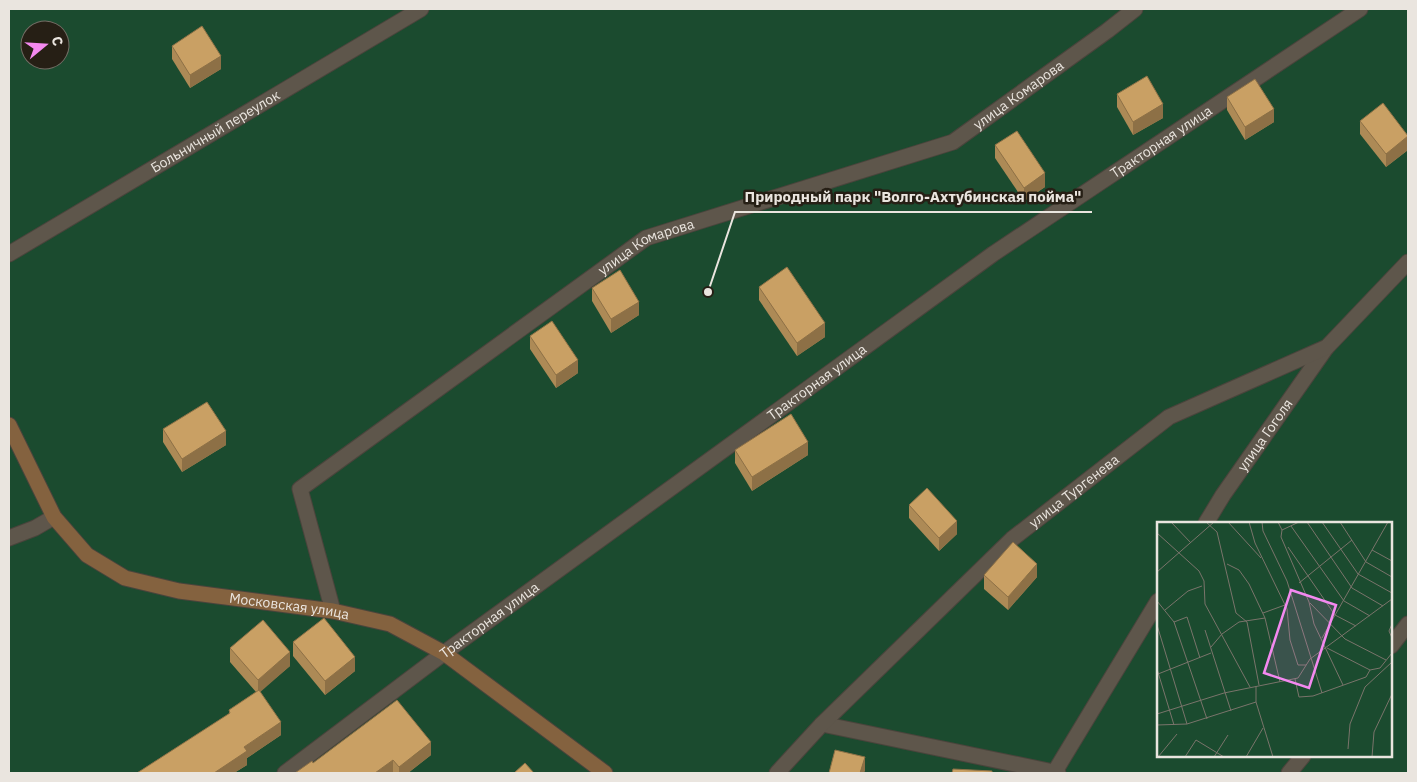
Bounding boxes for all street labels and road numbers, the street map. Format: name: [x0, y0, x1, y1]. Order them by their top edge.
street label: улица Комарова: [970, 56, 1068, 134]
street label: Больничный переулок: [147, 86, 284, 177]
street label: Тракторная улица: [1107, 101, 1216, 182]
street label: улица Комарова: [594, 214, 697, 279]
street label: Тракторная улица: [764, 340, 870, 424]
street label: улица Гоголя: [1233, 395, 1297, 475]
street label: улица Тургенева: [1025, 450, 1123, 532]
street label: Тракторная улица: [436, 578, 543, 662]
street label: Московская улица: [228, 589, 352, 624]

